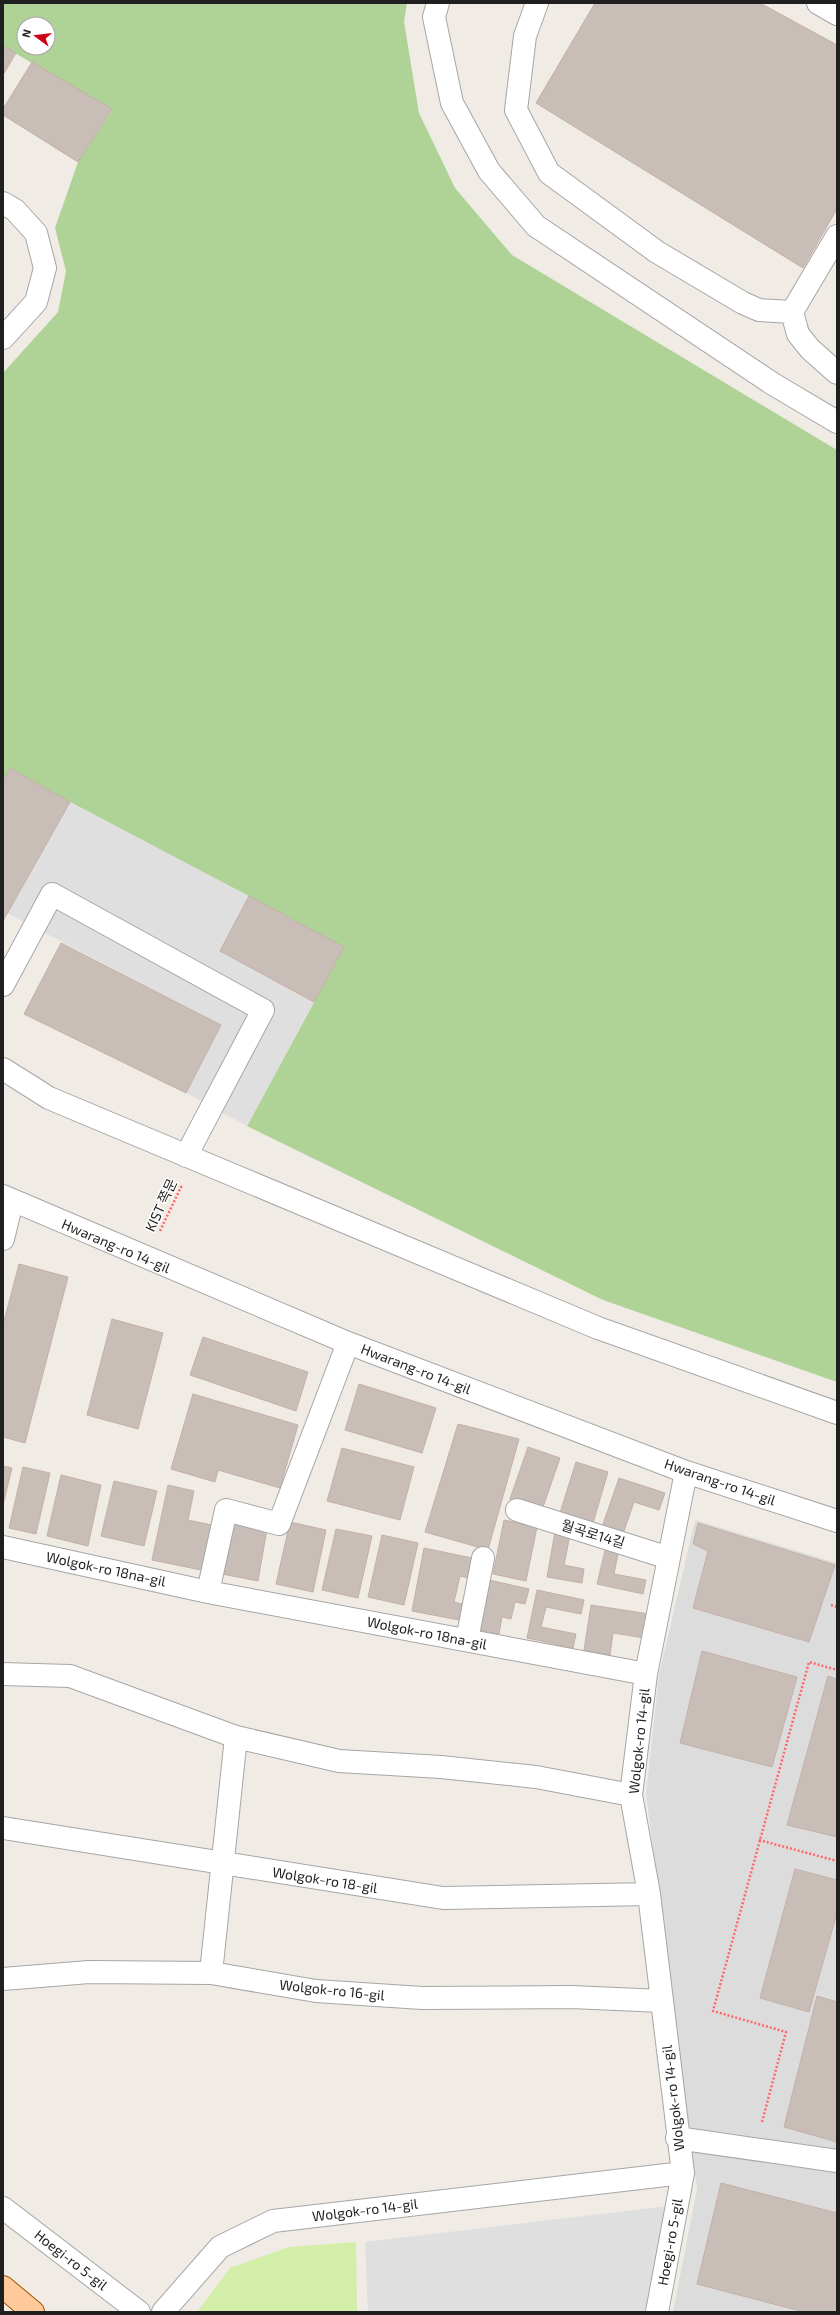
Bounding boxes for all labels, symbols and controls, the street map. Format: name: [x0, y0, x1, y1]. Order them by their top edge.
north arrow: [16, 16, 56, 56]
text: N: [19, 28, 33, 39]
street label: KIST 쪽문: [141, 1175, 180, 1234]
street label: Hwarang-ro 14-gil: [59, 1215, 174, 1276]
street label: Hwarang-ro 14-gil: [359, 1340, 474, 1398]
street label: Hwarang-ro 14-gil: [662, 1455, 779, 1509]
street label: 월곡로14길: [559, 1516, 627, 1551]
street label: Wolgok-ro 18na-gil: [45, 1548, 168, 1590]
street label: Wolgok-ro 18na-gil: [366, 1613, 489, 1653]
street label: Wolgok-ro 14-gil: [624, 1686, 653, 1795]
street label: Wolgok-ro 18-gil: [271, 1863, 380, 1896]
street label: Wolgok-ro 16-gil: [279, 1976, 386, 2004]
street label: Wolgok-ro 14-gil: [657, 2043, 687, 2152]
street label: Wolgok-ro 14-gil: [311, 2194, 420, 2224]
street label: Hoegi-ro 5-gil: [653, 2196, 686, 2287]
street label: Hoegi-ro 5-gil: [31, 2226, 112, 2294]

